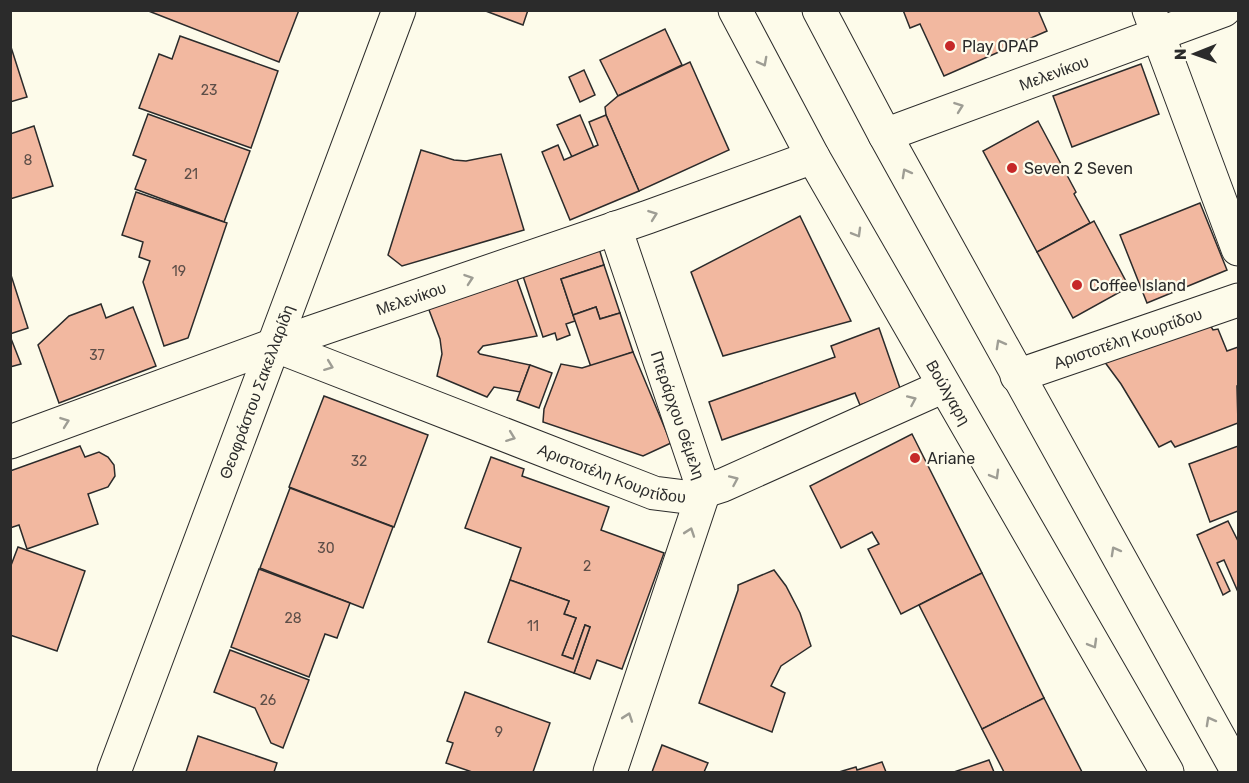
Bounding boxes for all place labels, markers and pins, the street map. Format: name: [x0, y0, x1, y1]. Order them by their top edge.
place label: Play OPAP: [962, 37, 1039, 56]
marker: Play OPAP: [943, 39, 957, 53]
place label: Seven 2 Seven: [1024, 159, 1133, 178]
marker: Seven 2 Seven: [1005, 161, 1019, 175]
place label: Coffee Island: [1089, 276, 1186, 295]
marker: Coffee Island: [1070, 278, 1084, 292]
place label: Ariane: [927, 449, 975, 468]
marker: Ariane: [908, 451, 922, 465]

